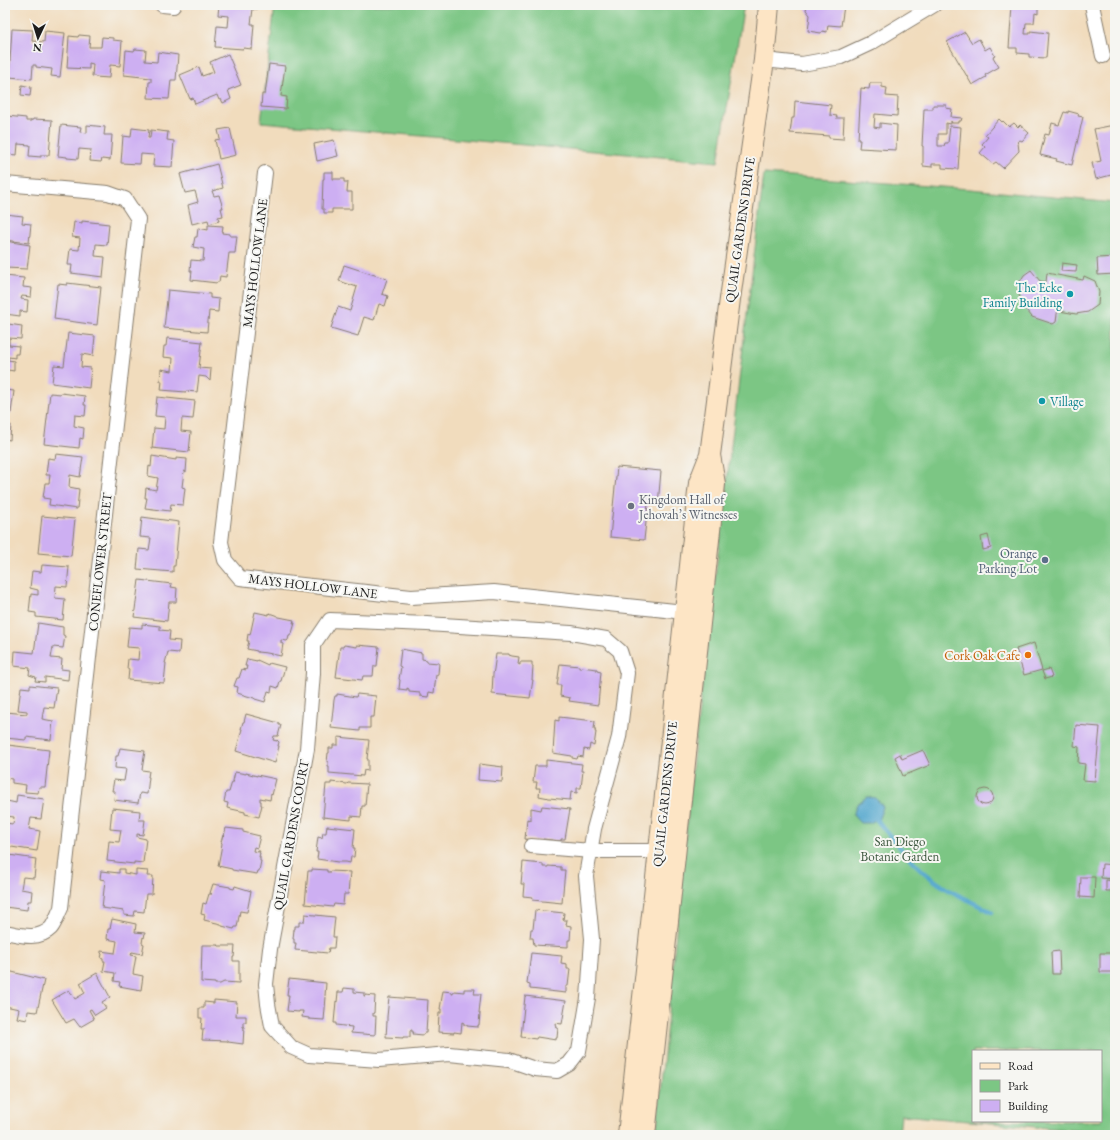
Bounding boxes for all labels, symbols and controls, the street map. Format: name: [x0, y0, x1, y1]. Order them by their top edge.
north arrow: [18, 18, 58, 58]
text: N: [32, 41, 42, 55]
street label: QUAIL GARDENS DRIVE: [721, 156, 759, 304]
street label: MAYS HOLLOW LANE: [239, 198, 271, 328]
place label: The Ecke Family Building: [983, 279, 1062, 311]
marker: The Ecke Family Building: [1065, 289, 1075, 299]
place label: Village: [1050, 393, 1084, 410]
marker: Village: [1037, 396, 1047, 406]
place label: Kingdom Hall of Jehovah’s Witnesses: [638, 491, 737, 523]
street label: CONEFLOWER STREET: [84, 492, 116, 632]
marker: Kingdom Hall of Jehovah’s Witnesses: [626, 501, 636, 511]
place label: Orange Parking Lot: [978, 545, 1037, 577]
marker: Orange Parking Lot: [1040, 555, 1050, 565]
street label: MAYS HOLLOW LANE: [248, 570, 378, 602]
place label: Cork Oak Cafe: [944, 647, 1020, 664]
marker: Cork Oak Cafe: [1023, 650, 1033, 660]
street label: QUAIL GARDENS DRIVE: [649, 720, 681, 868]
street label: QUAIL GARDENS COURT: [269, 758, 313, 912]
park label: San Diego Botanic Garden: [861, 833, 940, 865]
legend: [972, 1050, 1102, 1122]
text: Road: [1008, 1058, 1034, 1074]
text: Park: [1008, 1078, 1029, 1094]
text: Building: [1008, 1098, 1049, 1114]

